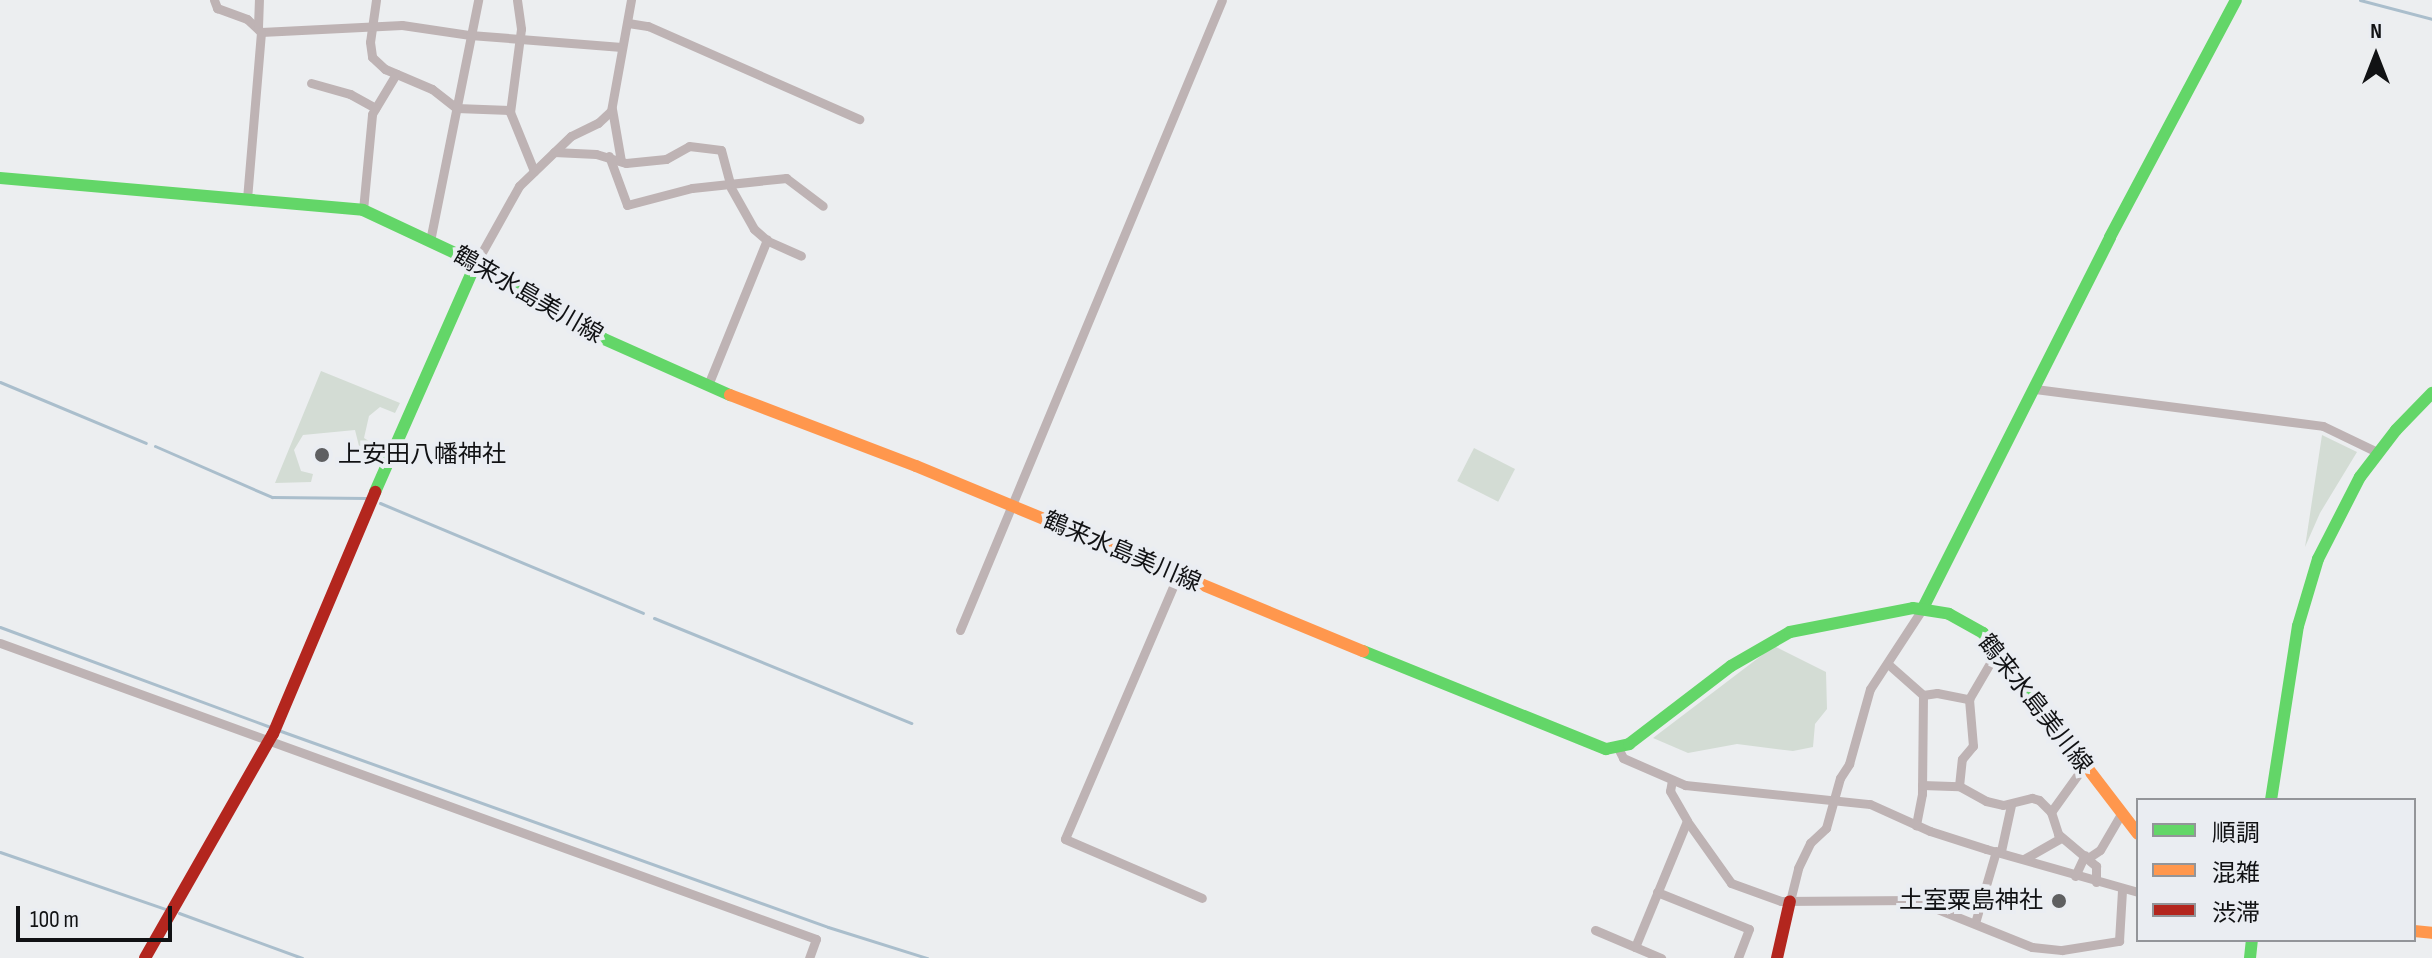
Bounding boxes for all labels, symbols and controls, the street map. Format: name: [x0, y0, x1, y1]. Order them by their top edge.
north arrow: [2336, 16, 2416, 96]
text: N: [2370, 18, 2382, 45]
street label: 鶴来水島美川線: [448, 241, 608, 349]
place label: 上安田八幡神社: [338, 441, 506, 469]
marker: 上安田八幡神社: [313, 446, 331, 464]
street label: 鶴来水島美川線: [1039, 506, 1205, 598]
street label: 鶴来水島美川線: [1972, 629, 2098, 779]
legend: [2136, 798, 2416, 942]
text: 順調: [2212, 819, 2260, 848]
text: 混雑: [2212, 859, 2260, 888]
place label: 土室粟島神社: [1899, 887, 2043, 915]
scale bar: [20, 890, 176, 940]
marker: 土室粟島神社: [2050, 892, 2068, 910]
text: 渋滞: [2212, 899, 2260, 928]
text: 100 m: [30, 905, 79, 934]

